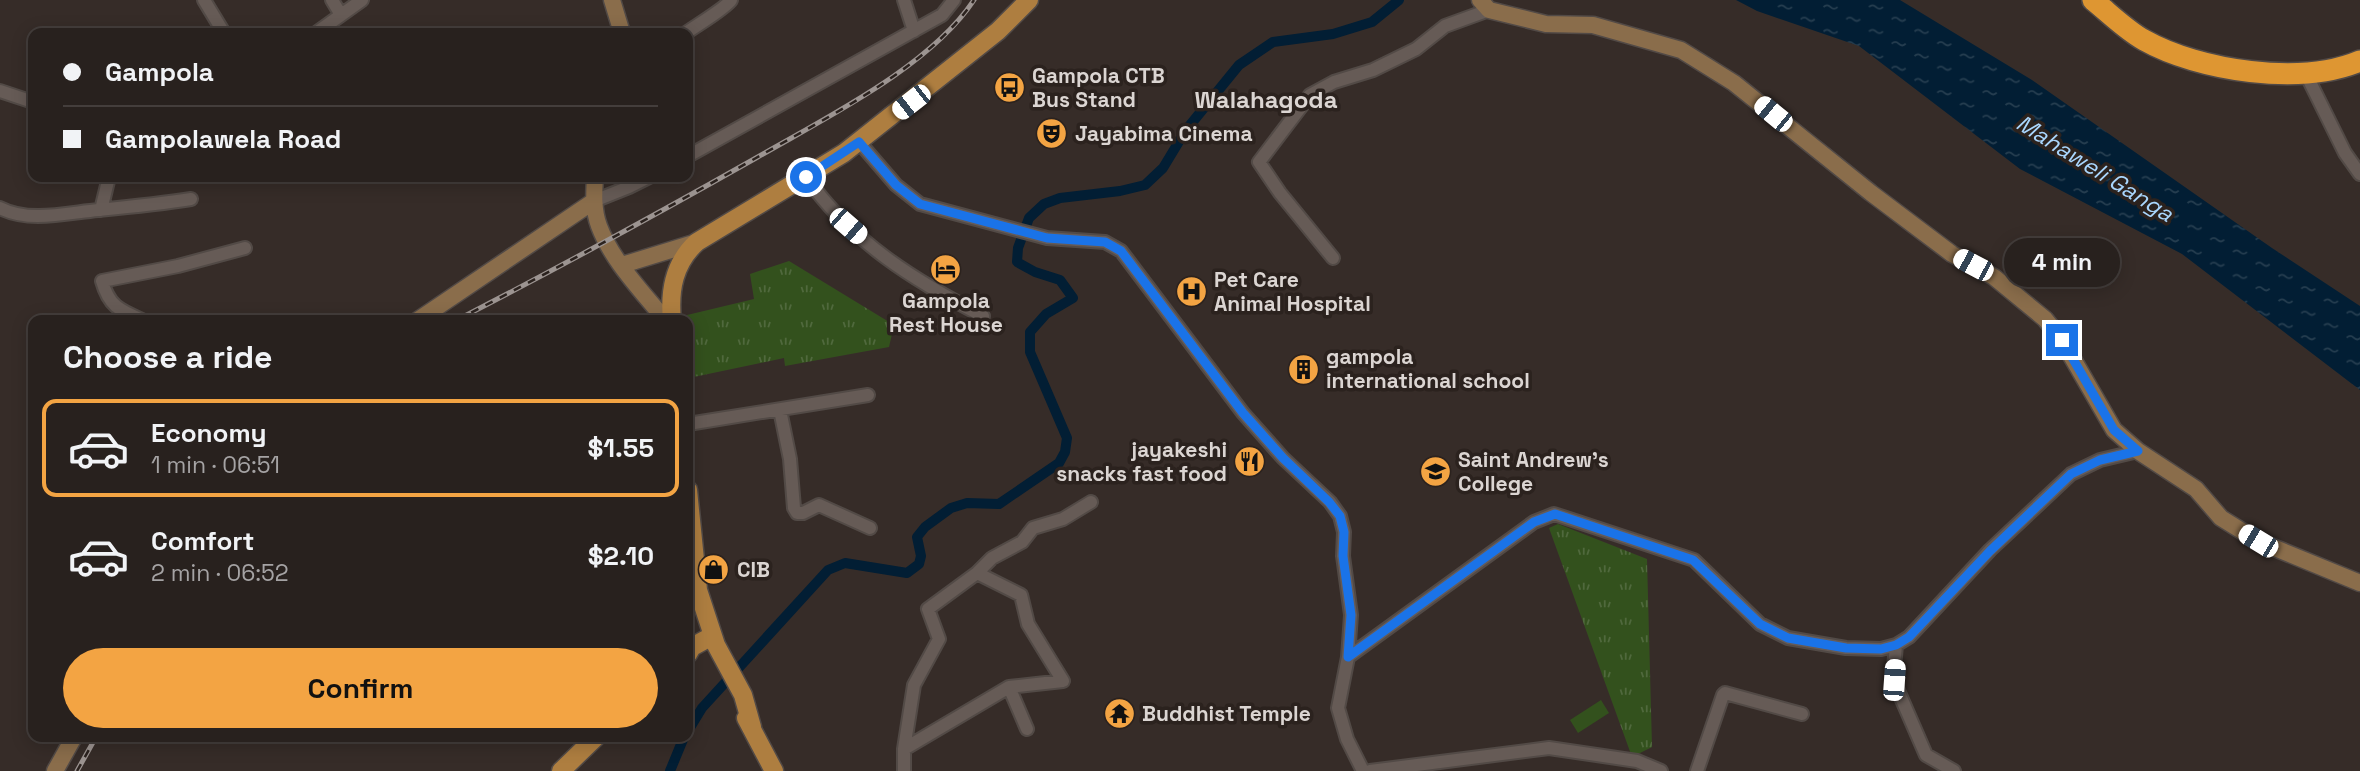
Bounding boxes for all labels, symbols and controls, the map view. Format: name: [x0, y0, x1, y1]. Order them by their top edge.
text: Gampola: [105, 55, 214, 89]
place label: Gampola CTB Bus Stand: [1032, 62, 1165, 113]
bus stop icon: Gampola CTB Bus Stand: [992, 71, 1026, 105]
car: [888, 81, 935, 123]
district label: Walahagoda: [1194, 84, 1338, 115]
car: [1751, 93, 1796, 135]
water label: Mahaweli Ganga: [2011, 108, 2180, 229]
theatre icon: Jayabima Cinema: [1035, 117, 1069, 151]
place label: Jayabima Cinema: [1075, 120, 1253, 147]
text: Gampolawela Road: [105, 122, 341, 156]
route start: [790, 161, 822, 193]
car: [826, 204, 871, 248]
callout: 4 min: [2004, 238, 2120, 288]
car: [1950, 246, 1997, 284]
text: 4 min: [2032, 247, 2092, 277]
hotel icon: Gampola Rest House: [929, 252, 963, 286]
place label: Pet Care Animal Hospital: [1214, 266, 1371, 317]
hospital icon: Pet Care Animal Hospital: [1174, 275, 1208, 309]
place label: Gampola Rest House: [889, 287, 1003, 338]
route end: [2046, 324, 2078, 356]
text: Choose a ride: [63, 337, 273, 377]
place label: gampola international school: [1326, 343, 1530, 394]
building icon: gampola international school: [1286, 352, 1320, 386]
text: Economy: [151, 416, 267, 450]
icon: car: [67, 417, 130, 480]
text: $1.55: [588, 431, 654, 465]
place label: jayakeshi snacks fast food: [1056, 436, 1227, 487]
restaurant icon: jayakeshi snacks fast food: [1233, 445, 1267, 479]
place label: Saint Andrew's College: [1458, 446, 1609, 497]
text: 1 min · 06:51: [151, 450, 280, 480]
school or university icon: Saint Andrew's College: [1418, 455, 1452, 489]
car: [2235, 521, 2282, 561]
text: Comfort: [151, 524, 254, 558]
icon: car: [67, 525, 130, 588]
text: $2.10: [588, 539, 654, 573]
shop icon: CIB: [697, 553, 731, 587]
place label: CIB: [737, 556, 770, 583]
text: 2 min · 06:52: [151, 558, 289, 588]
button: Confirm: [63, 648, 658, 728]
car: [1883, 658, 1906, 702]
temple icon: Buddhist Temple: [1102, 697, 1136, 731]
place label: Buddhist Temple: [1142, 700, 1311, 727]

